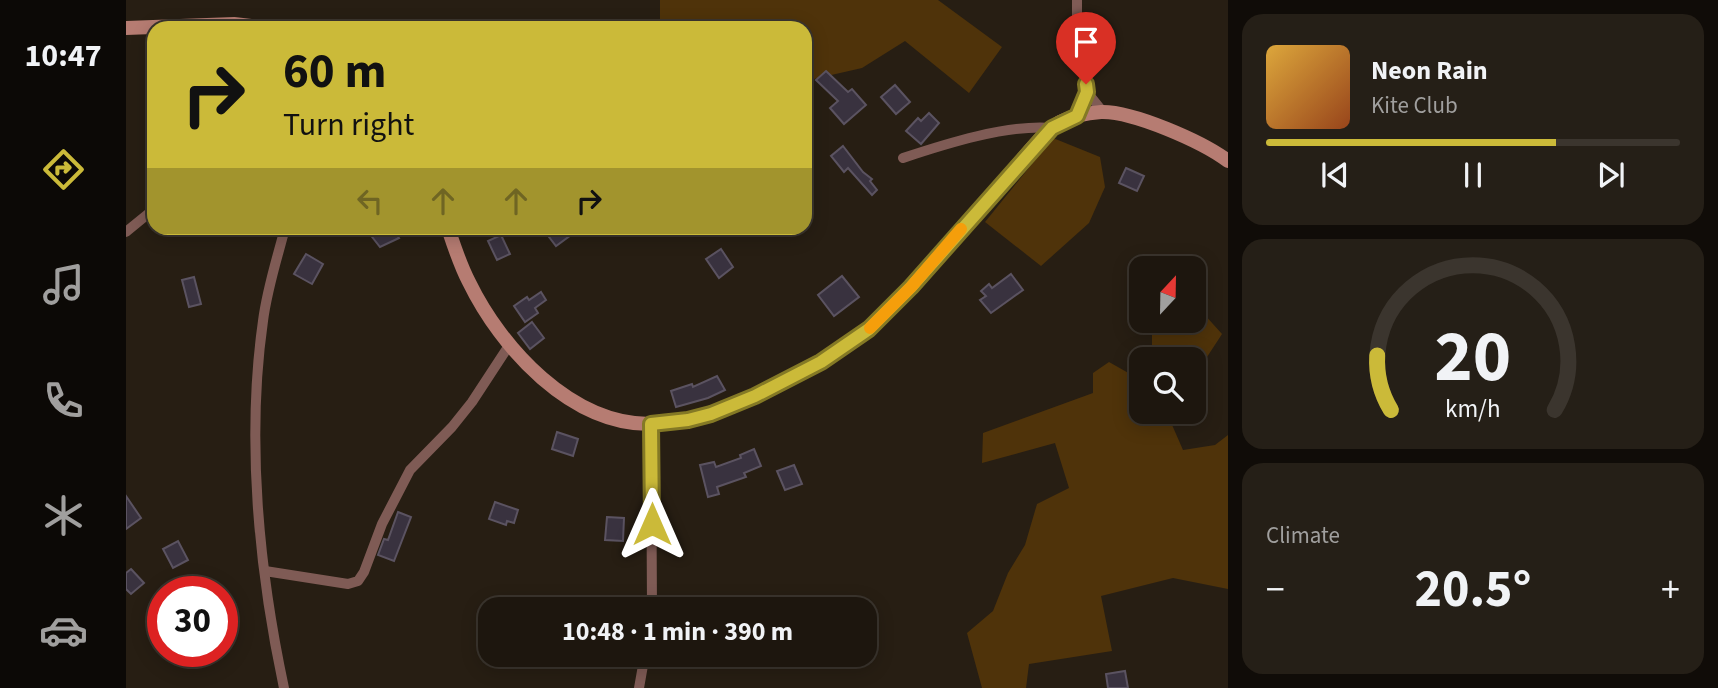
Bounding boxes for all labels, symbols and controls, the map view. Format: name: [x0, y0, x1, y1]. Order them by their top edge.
pin: [1056, 12.0, 1116, 84]
icon: arrive: [1067, 23, 1105, 61]
text: 10:47: [24, 33, 102, 79]
text: 60 m: [283, 37, 387, 107]
icon: right: [168, 49, 259, 140]
text: Neon Rain: [1371, 52, 1488, 89]
text: Kite Club: [1371, 89, 1458, 122]
text: Turn right: [283, 102, 414, 148]
icon: directions: [39, 145, 88, 194]
icon: previous: [1316, 156, 1354, 194]
icon: pause: [1454, 156, 1492, 194]
icon: next: [1592, 156, 1630, 194]
icon: left: [351, 182, 389, 220]
icon: ahead: [424, 182, 462, 220]
icon: ahead: [497, 182, 535, 220]
icon: right: [570, 182, 608, 220]
north arrow: [1129, 256, 1206, 332]
map controls: [1129, 256, 1206, 424]
icon: music: [39, 260, 88, 309]
text: 20: [1435, 305, 1511, 409]
button: search: [1129, 347, 1206, 424]
icon: phone: [39, 376, 88, 425]
text: km/h: [1445, 391, 1501, 427]
position arrow: [615, 487, 689, 561]
icon: climate: [39, 491, 88, 540]
text: Climate: [1266, 519, 1340, 552]
text: 20.5°: [1415, 553, 1531, 627]
text: −: [1266, 563, 1285, 617]
text: +: [1661, 563, 1680, 617]
speed limit sign: 30: [147, 576, 238, 667]
icon: car: [39, 606, 88, 655]
text: 10:48 · 1 min · 390 m: [562, 613, 793, 650]

